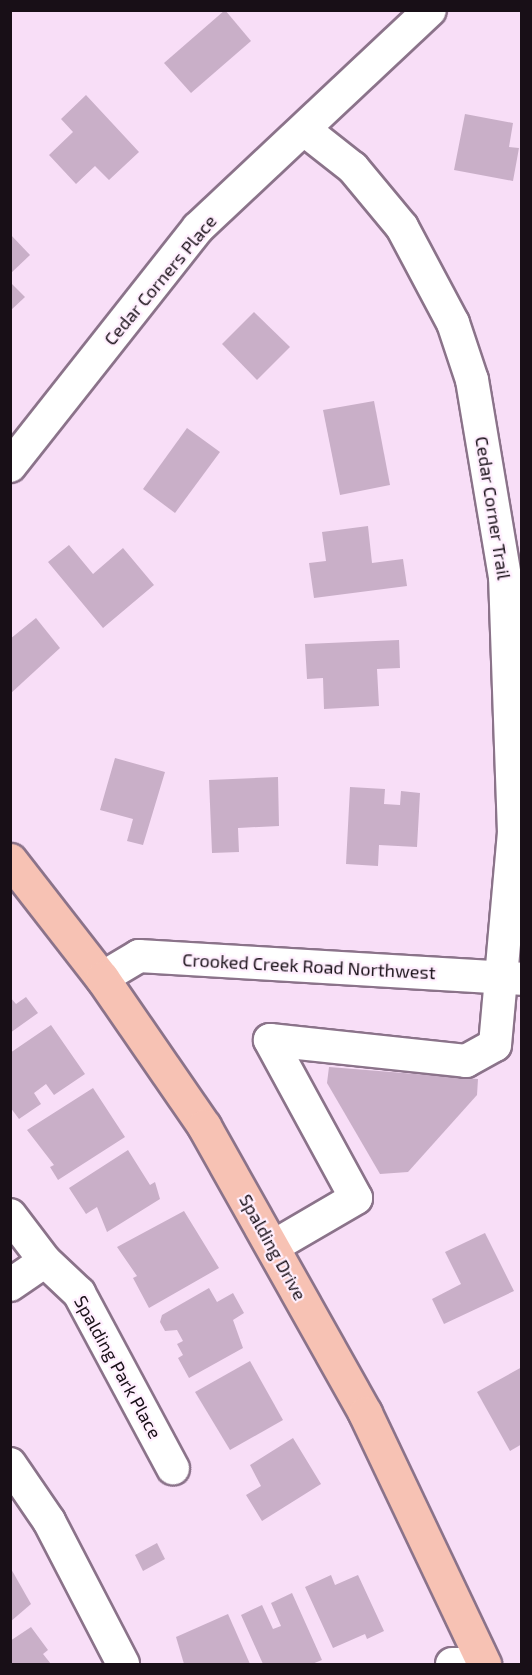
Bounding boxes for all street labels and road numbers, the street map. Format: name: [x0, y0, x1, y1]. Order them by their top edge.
street label: Cedar Corners Place: [99, 210, 221, 350]
street label: Cedar Corner Trail: [471, 434, 515, 582]
street label: Crooked Creek Road Northwest: [182, 949, 436, 983]
street label: Spalding Drive: [235, 1190, 311, 1304]
street label: Spalding Park Place: [70, 1292, 166, 1442]

